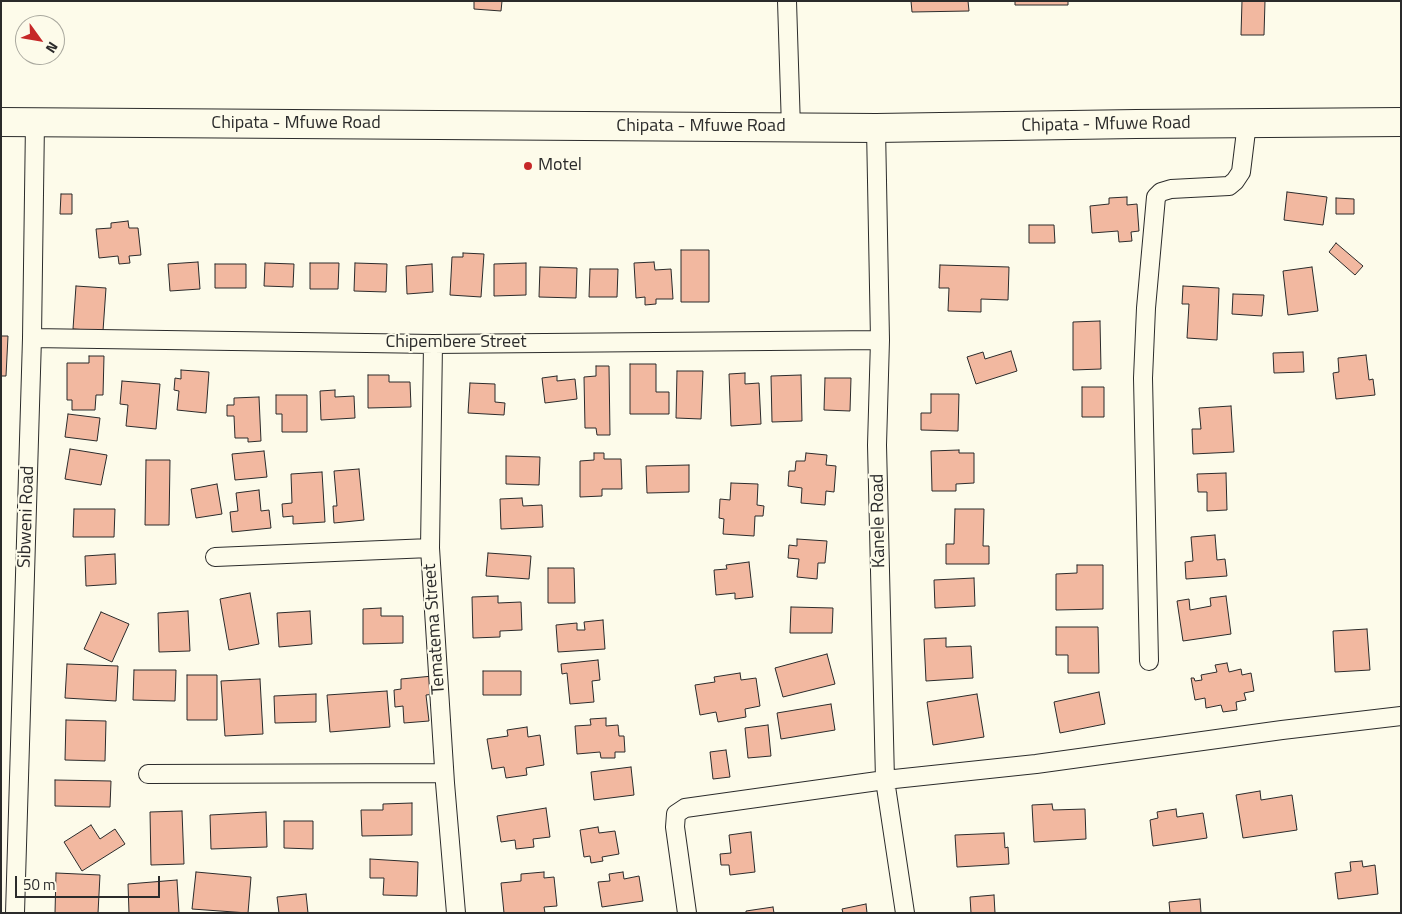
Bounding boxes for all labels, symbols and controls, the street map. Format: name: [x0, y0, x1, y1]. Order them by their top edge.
north arrow: [15, 15, 65, 65]
text: N: [41, 38, 64, 57]
street label: Chipata - Mfuwe Road: [211, 113, 381, 135]
street label: Chipata - Mfuwe Road: [1021, 113, 1191, 137]
street label: Chipata - Mfuwe Road: [616, 116, 786, 138]
place label: Motel: [538, 155, 582, 177]
marker: Motel: [522, 160, 534, 172]
street label: Chipembere Street: [385, 332, 527, 354]
street label: Sibweni Road: [14, 465, 40, 569]
street label: Kanele Road: [867, 474, 891, 568]
street label: Tematema Street: [420, 563, 450, 695]
scale bar: [18, 866, 162, 898]
text: 50 m: [23, 873, 56, 896]

